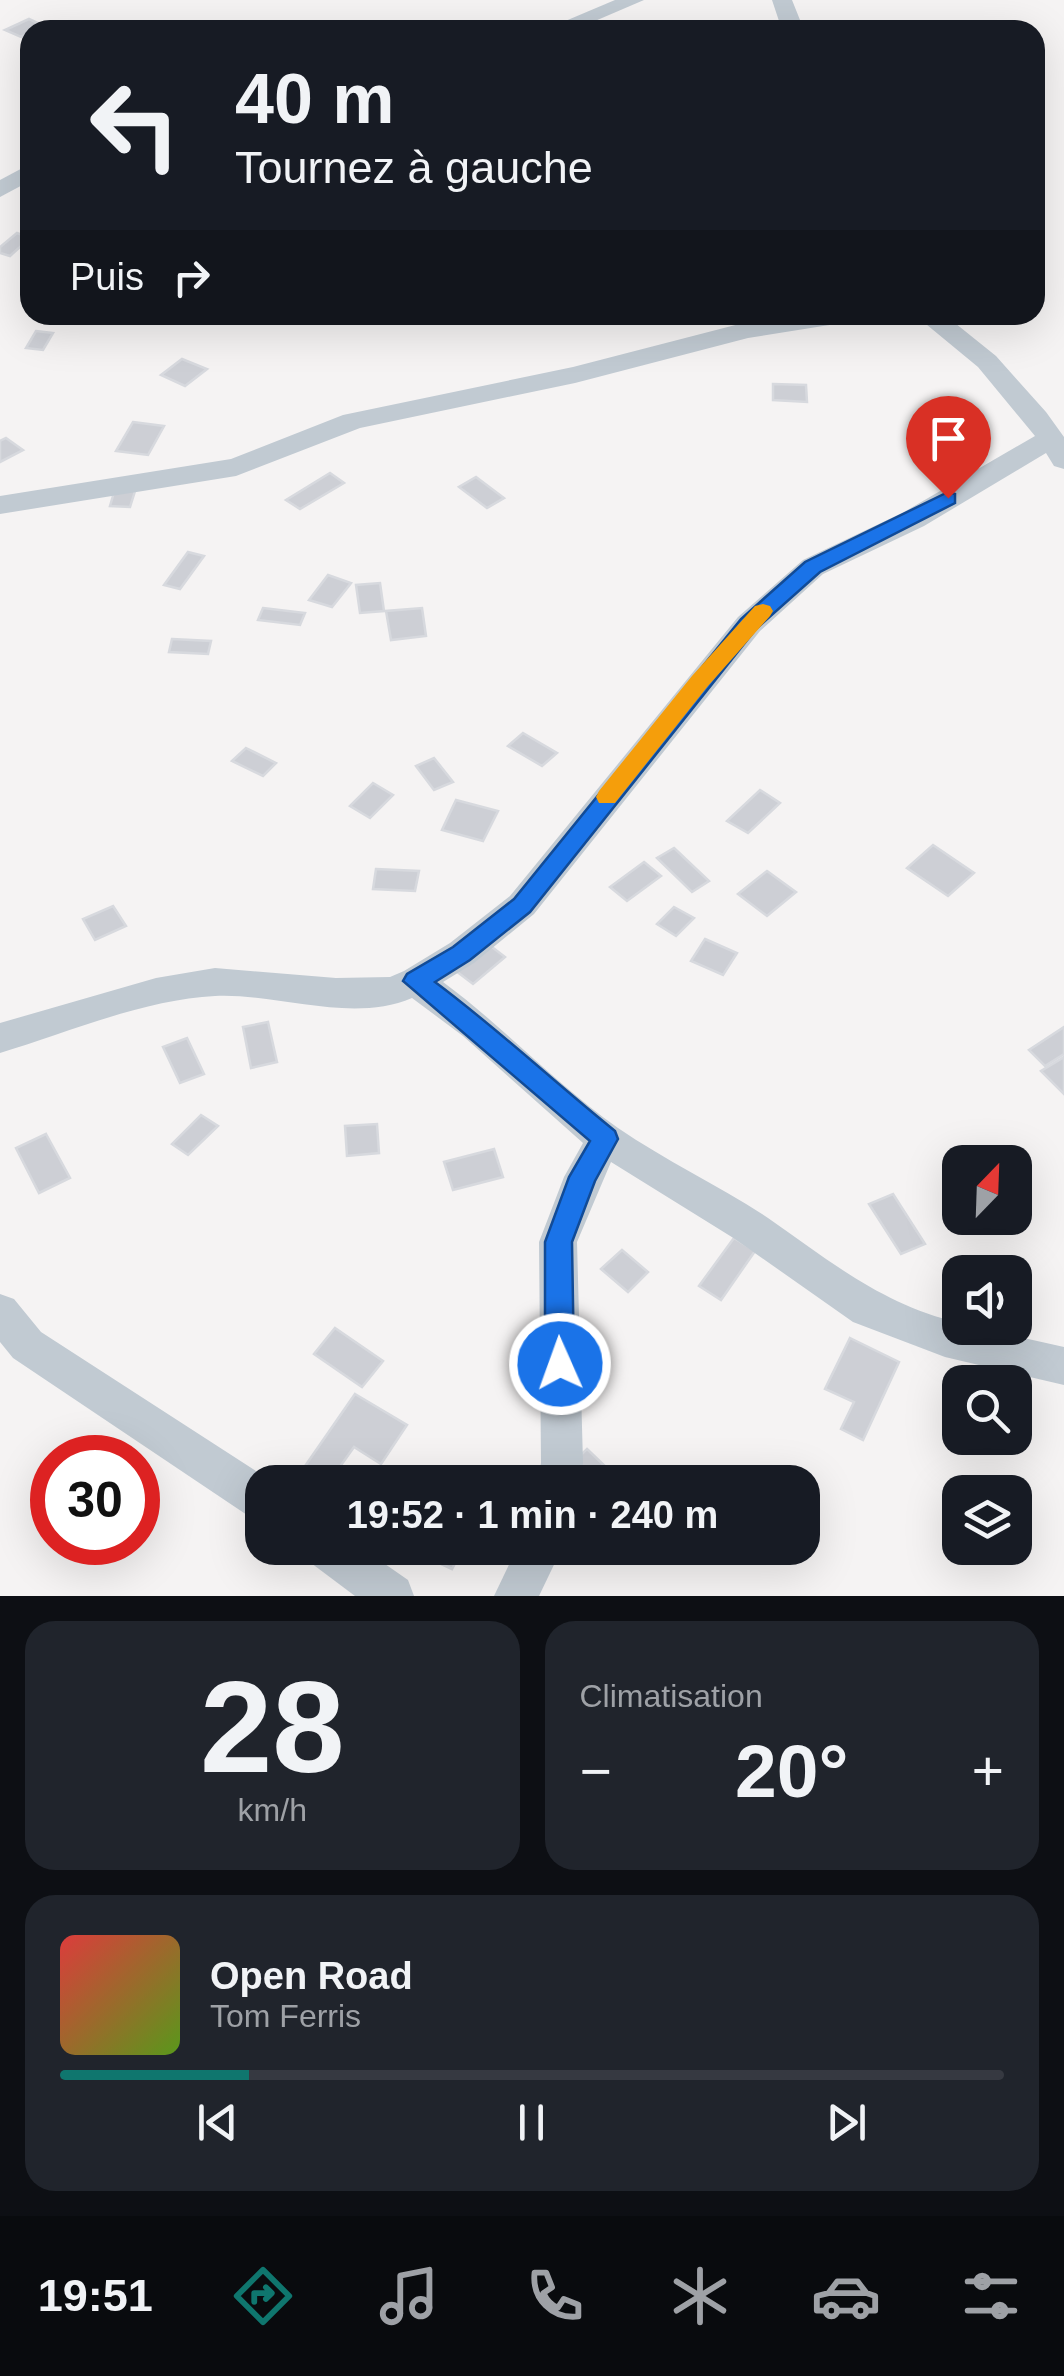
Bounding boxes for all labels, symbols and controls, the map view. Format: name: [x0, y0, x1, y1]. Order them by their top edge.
icon: left: [70, 60, 200, 190]
text: 40 m: [235, 60, 395, 138]
text: Tournez à gauche: [235, 142, 593, 193]
icon: right: [164, 250, 219, 305]
text: Puis: [70, 256, 144, 298]
pin: [906, 396, 991, 499]
icon: arrive: [921, 411, 976, 466]
north arrow: [942, 1145, 1032, 1235]
map controls: [942, 1145, 1032, 1565]
button: sound: [942, 1255, 1032, 1345]
position arrow: [508, 1312, 612, 1416]
button: search: [942, 1365, 1032, 1455]
speed limit sign: 30: [30, 1435, 160, 1565]
button: layers: [942, 1475, 1032, 1565]
text: 19:52 · 1 min · 240 m: [347, 1494, 718, 1536]
text: 28: [200, 1654, 345, 1800]
text: Climatisation: [580, 1678, 763, 1714]
text: 20°: [735, 1729, 848, 1813]
text: −: [580, 1740, 612, 1802]
text: +: [972, 1740, 1004, 1802]
text: km/h: [238, 1792, 307, 1828]
text: Open Road: [210, 1955, 413, 1997]
text: Tom Ferris: [210, 1998, 361, 2034]
icon: previous: [190, 2095, 245, 2150]
icon: pause: [504, 2095, 559, 2150]
icon: next: [819, 2095, 874, 2150]
icon: directions: [228, 2261, 298, 2331]
icon: music: [374, 2261, 444, 2331]
icon: phone: [520, 2261, 590, 2331]
icon: climate: [665, 2261, 735, 2331]
icon: car: [811, 2261, 881, 2331]
icon: filters: [956, 2261, 1026, 2331]
text: 19:51: [38, 2270, 153, 2321]

